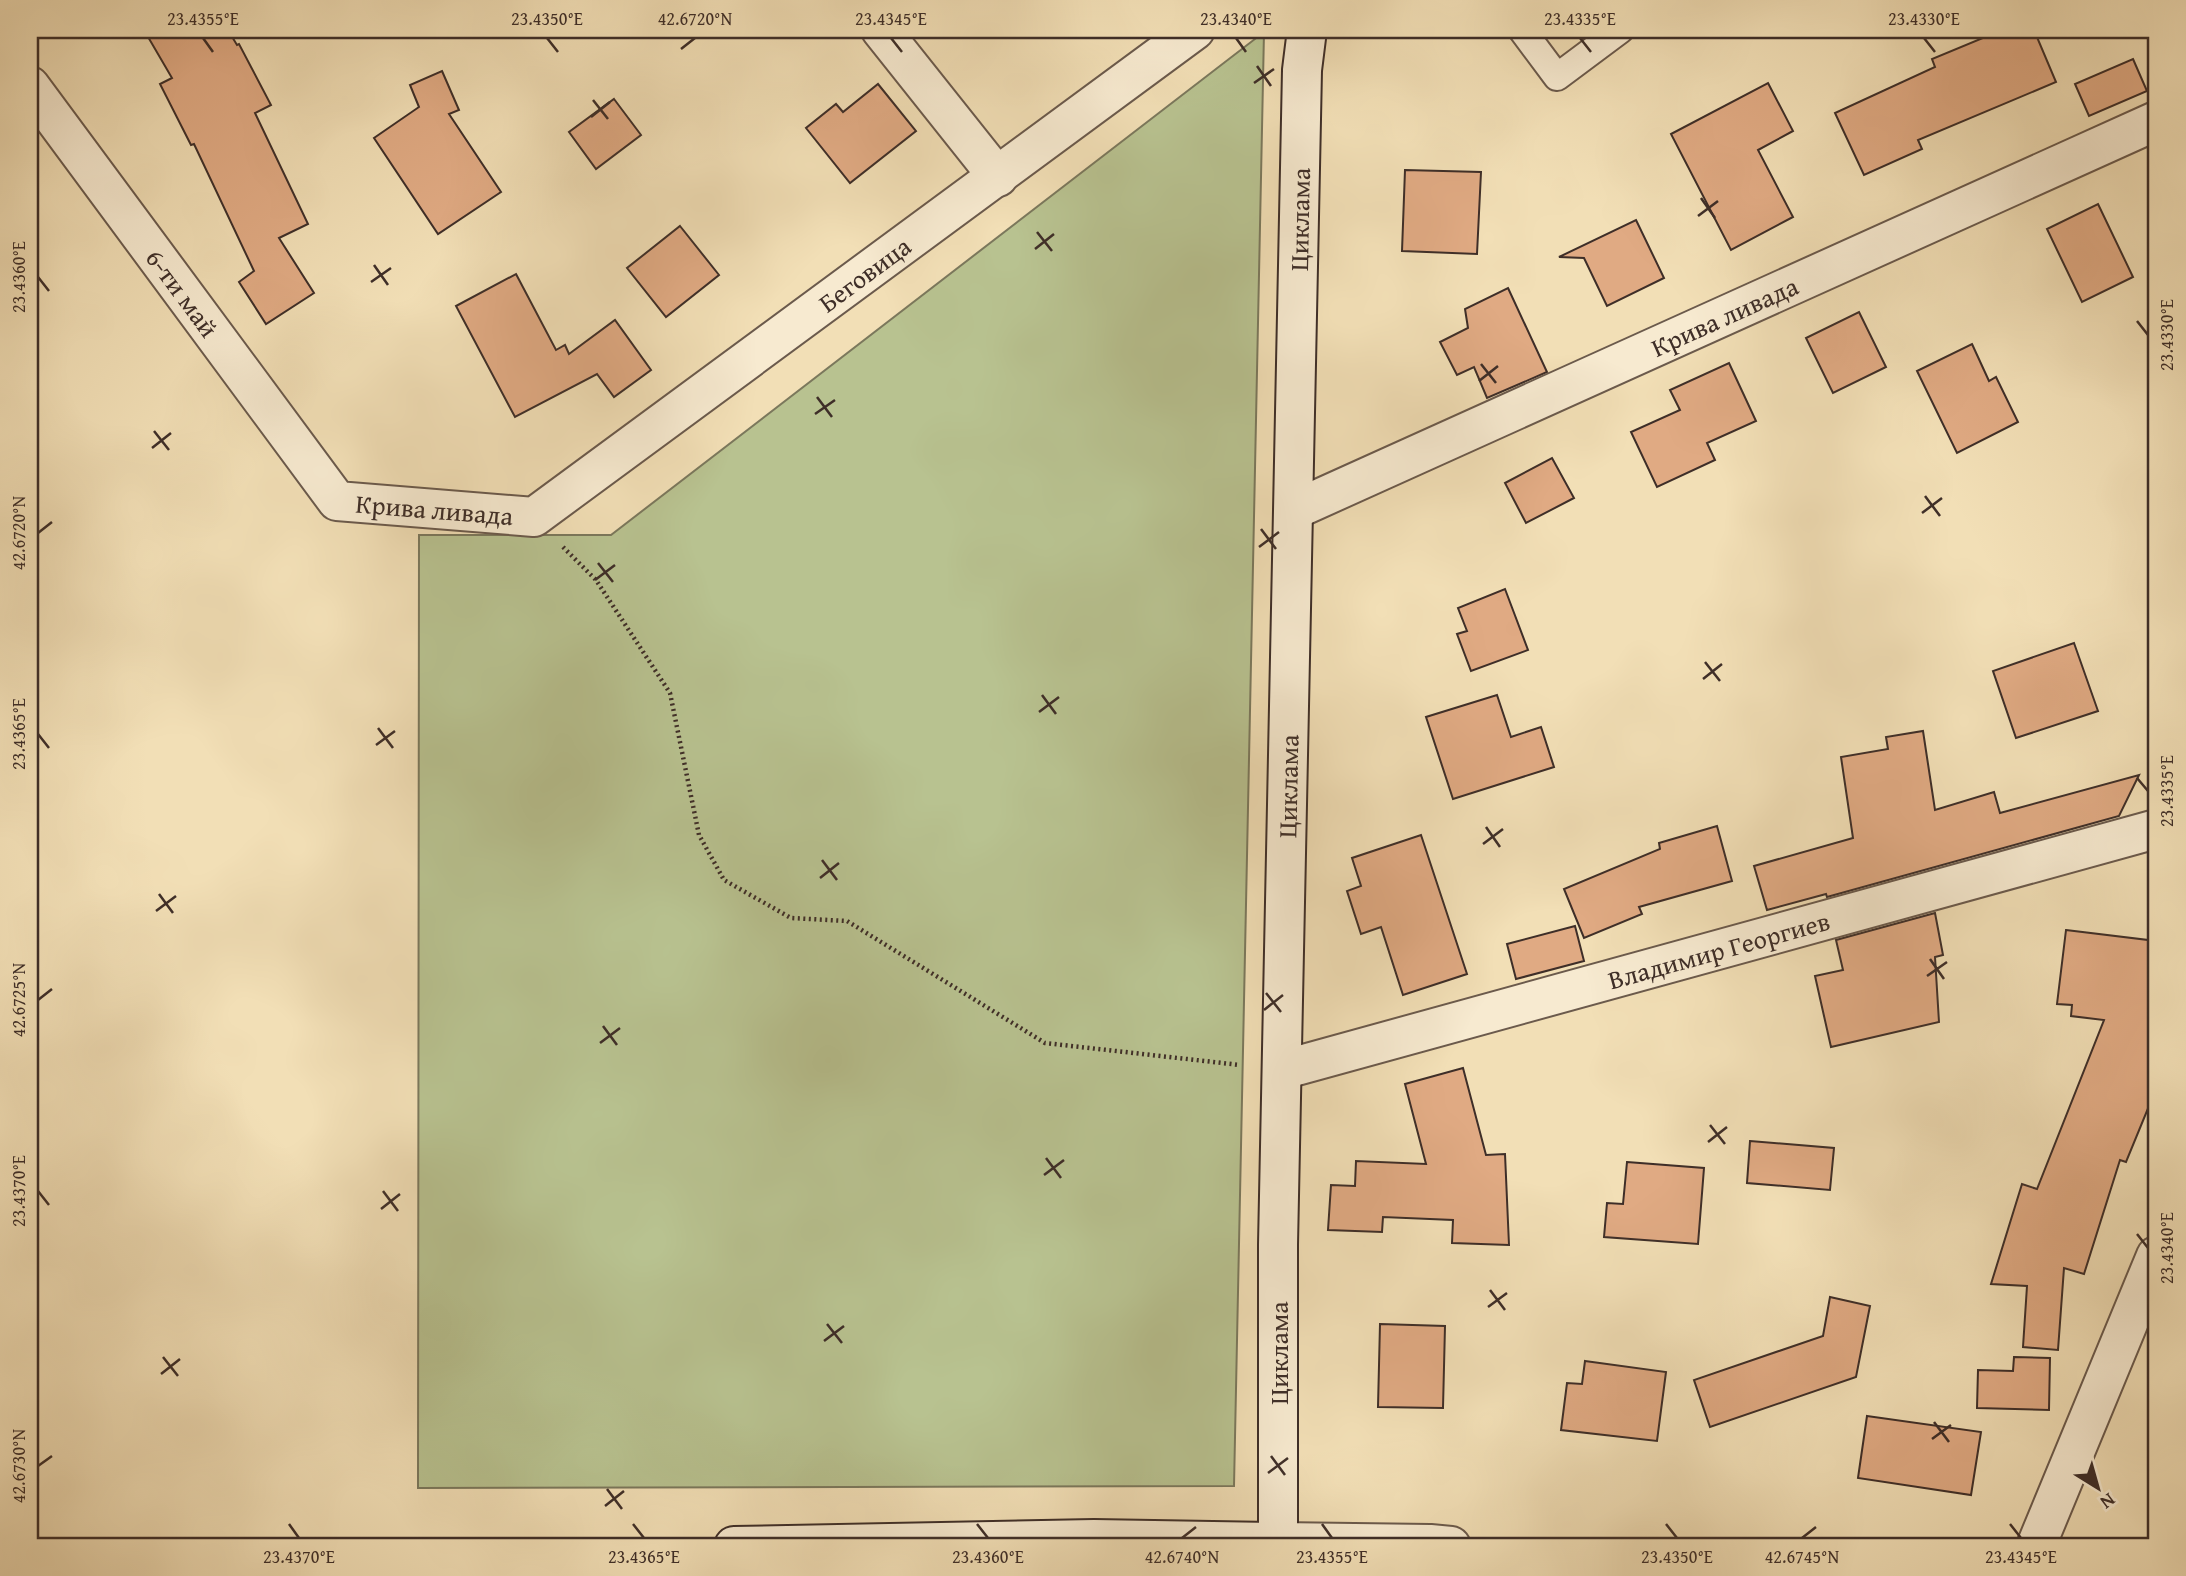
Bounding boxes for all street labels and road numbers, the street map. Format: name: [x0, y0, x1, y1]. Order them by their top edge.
street label: Циклама: [1278, 167, 1320, 271]
street label: Беговица: [810, 226, 919, 321]
street label: 6-ти май: [137, 240, 229, 345]
street label: Крива ливада: [1644, 265, 1805, 366]
street label: Крива ливада: [354, 483, 515, 535]
street label: Циклама: [1267, 733, 1308, 838]
street label: Владимир Георгиев: [1603, 900, 1834, 999]
street label: Циклама: [1259, 1301, 1298, 1405]

